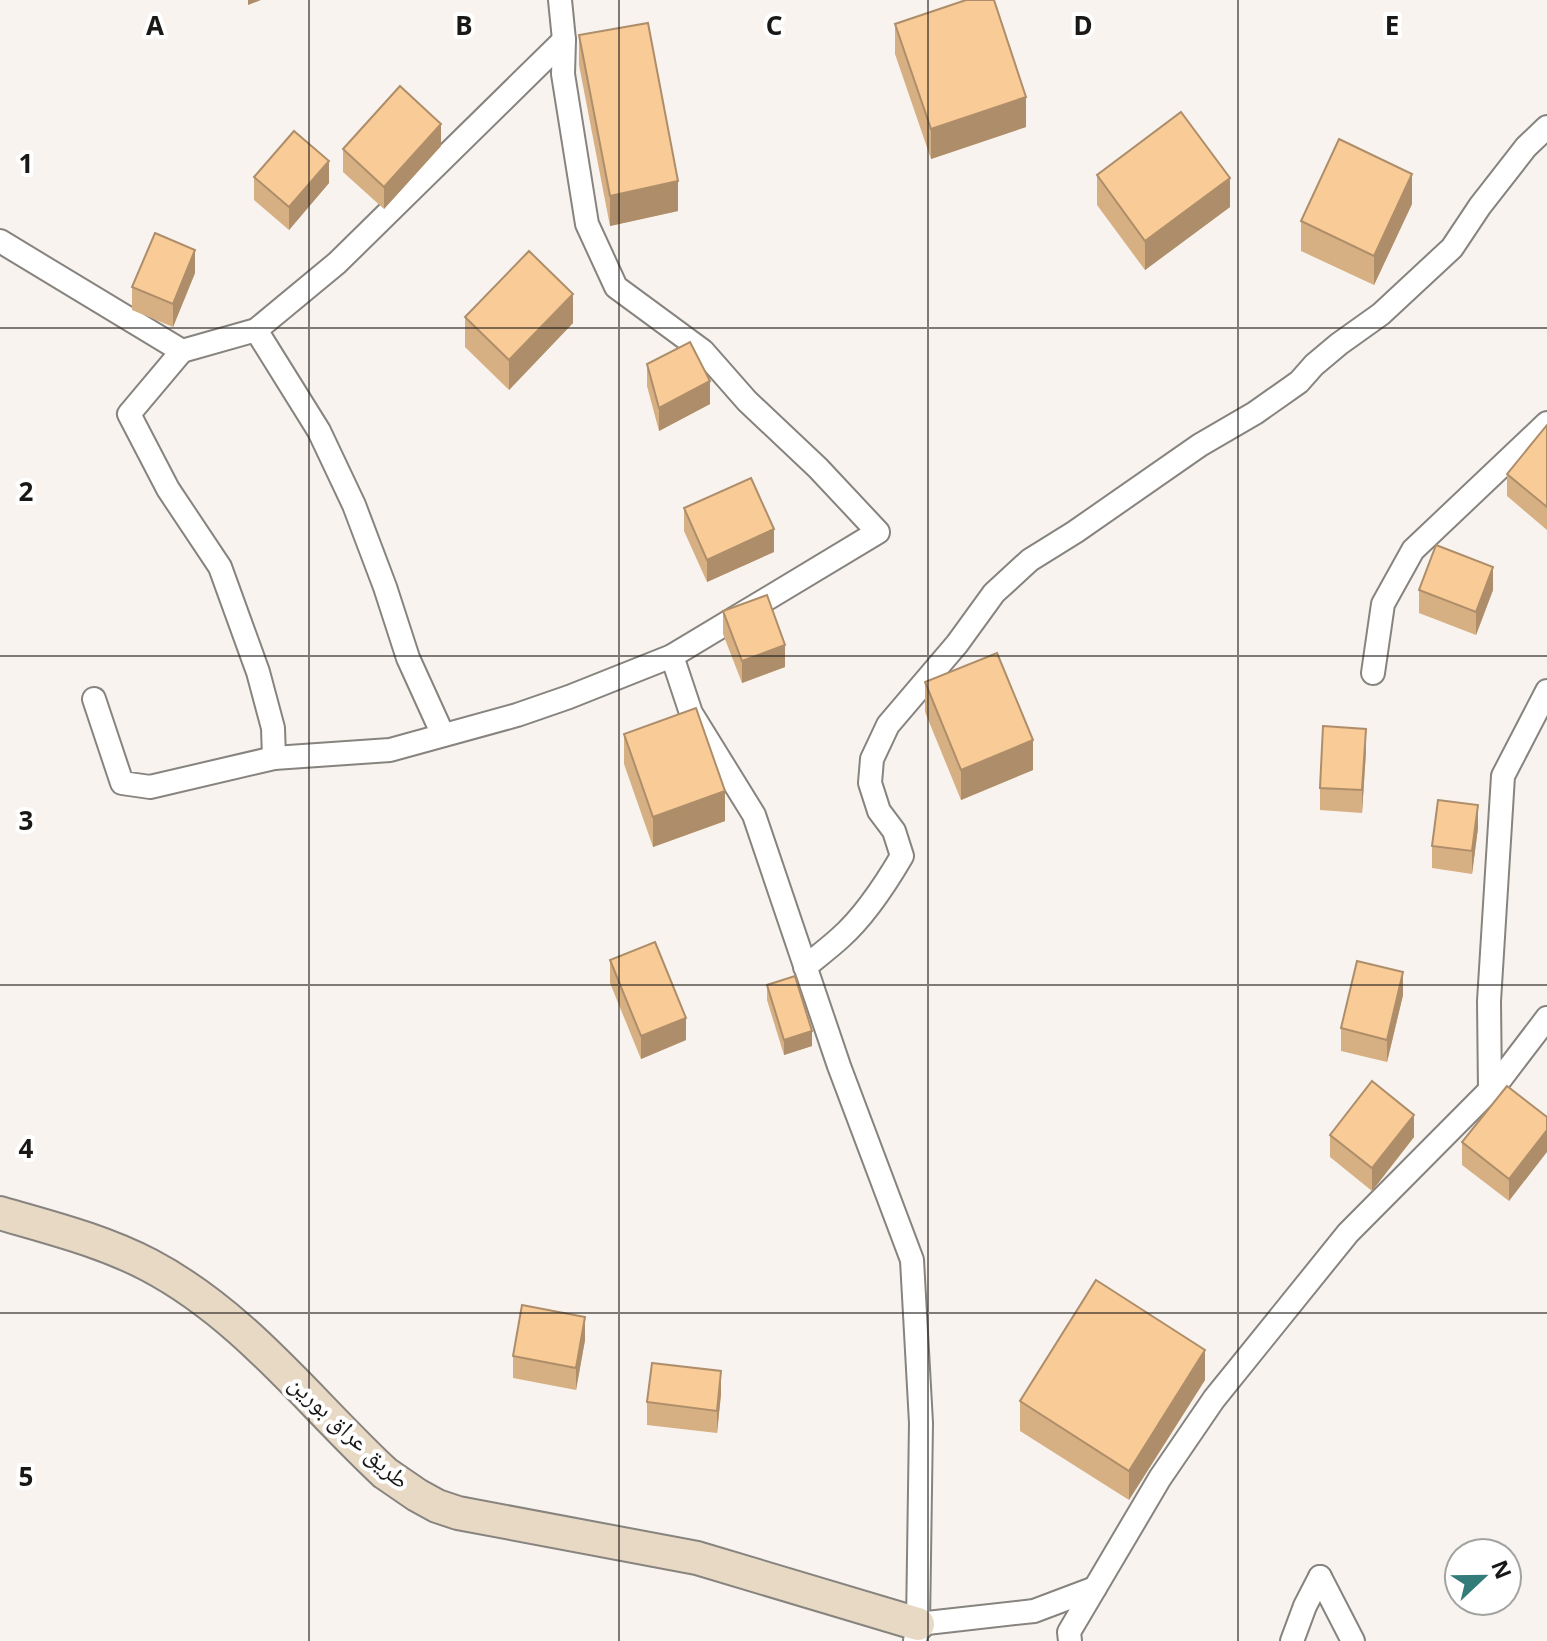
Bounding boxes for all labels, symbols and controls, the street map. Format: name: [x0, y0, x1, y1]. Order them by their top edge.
text: A: [146, 7, 164, 43]
text: B: [455, 7, 473, 43]
text: C: [766, 7, 782, 43]
text: D: [1073, 7, 1093, 43]
text: E: [1385, 7, 1399, 43]
text: 1: [19, 145, 33, 181]
text: 2: [19, 473, 34, 509]
text: 3: [19, 802, 33, 838]
text: 4: [19, 1130, 34, 1166]
street label: طريق عراق بورين: [282, 1366, 418, 1496]
text: 5: [19, 1458, 33, 1494]
north arrow: [1443, 1537, 1523, 1617]
text: N: [1485, 1555, 1520, 1583]

